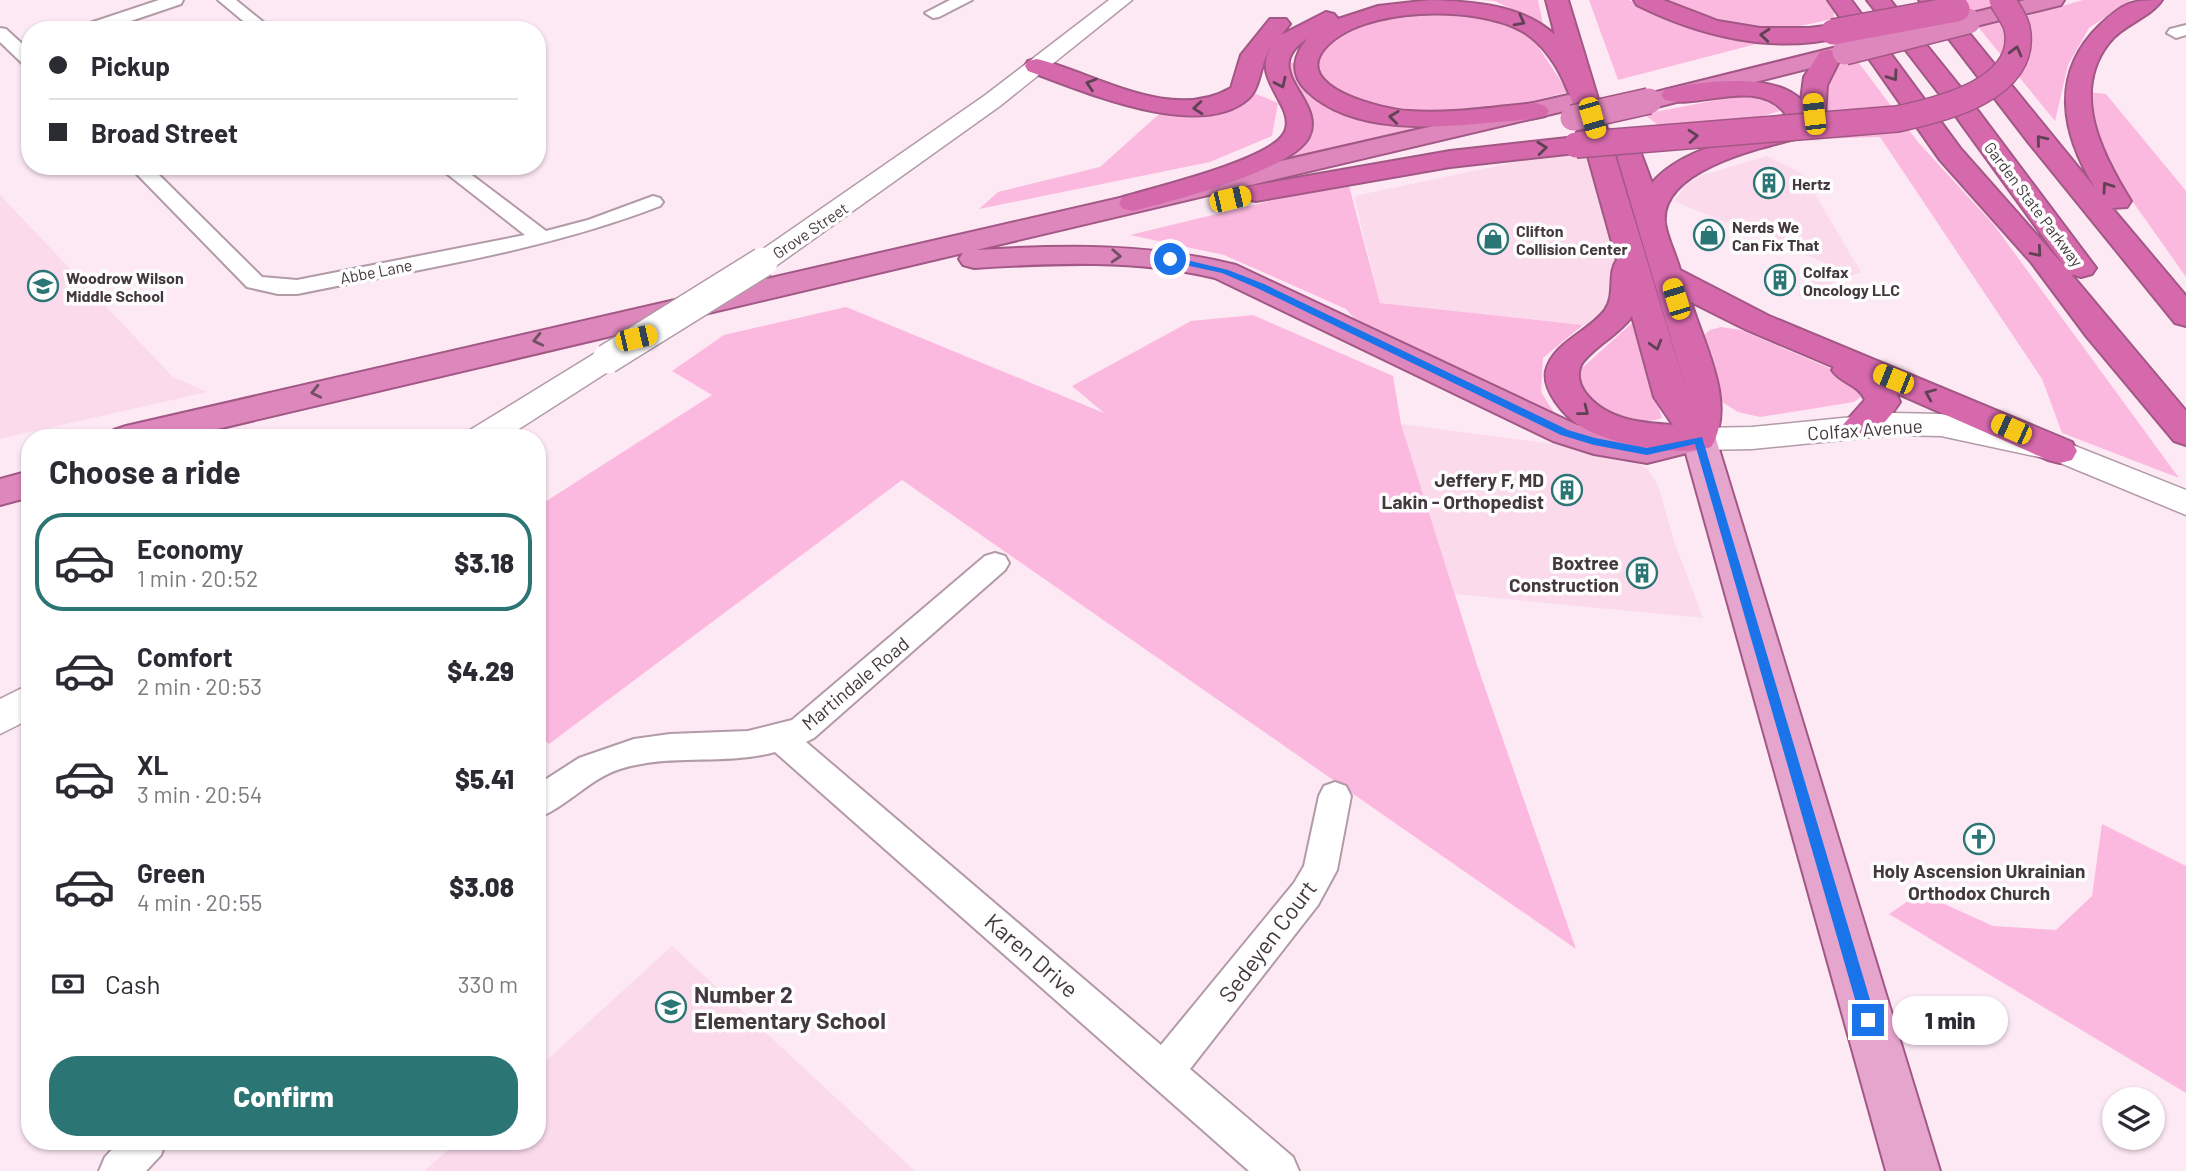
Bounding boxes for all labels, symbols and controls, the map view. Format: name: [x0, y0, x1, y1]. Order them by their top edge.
one-way arrow: [1513, 12, 1525, 26]
one-way arrow: [1759, 28, 1770, 43]
one-way arrow: [2008, 45, 2022, 57]
text: Pickup: [91, 50, 170, 81]
one-way arrow: [1885, 68, 1897, 81]
one-way arrow: [1273, 76, 1287, 88]
one-way arrow: [1086, 78, 1098, 92]
car: [1802, 92, 1827, 136]
car: [1577, 95, 1608, 141]
one-way arrow: [1193, 100, 1204, 115]
one-way arrow: [1388, 110, 1400, 125]
text: Broad Street: [91, 117, 238, 148]
one-way arrow: [1688, 129, 1699, 144]
one-way arrow: [2036, 136, 2049, 148]
street label: Garden State Parkway: [1981, 138, 2088, 271]
one-way arrow: [1536, 141, 1547, 156]
building icon: Hertz: [1752, 166, 1786, 200]
place label: Hertz: [1792, 174, 1830, 193]
one-way arrow: [2103, 182, 2116, 195]
car: [1208, 184, 1253, 214]
street label: Grove Street: [769, 198, 851, 262]
place label: Nerds We Can Fix That: [1732, 217, 1819, 254]
shop icon: Nerds We Can Fix That: [1692, 218, 1726, 252]
place label: Clifton Collision Center: [1516, 221, 1628, 258]
shop icon: Clifton Collision Center: [1476, 222, 1510, 256]
route start: [1154, 243, 1186, 275]
one-way arrow: [2029, 244, 2041, 257]
one-way arrow: [1111, 248, 1122, 263]
street label: Abbe Lane: [338, 255, 414, 287]
place label: Colfax Oncology LLC: [1803, 262, 1900, 299]
building icon: Colfax Oncology LLC: [1763, 263, 1797, 297]
place label: Woodrow Wilson Middle School: [66, 268, 184, 305]
school or university icon: Woodrow Wilson Middle School: [26, 269, 60, 303]
car: [1660, 276, 1693, 322]
car: [614, 323, 659, 353]
one-way arrow: [532, 332, 544, 347]
one-way arrow: [1648, 339, 1662, 351]
car: [1870, 361, 1917, 397]
one-way arrow: [310, 384, 322, 398]
one-way arrow: [1925, 388, 1937, 402]
one-way arrow: [1577, 402, 1589, 415]
car: [1988, 411, 2035, 447]
street label: Colfax Avenue: [1807, 413, 1923, 445]
text: Choose a ride: [49, 452, 241, 490]
place label: Jeffery F, MD Lakin - Orthopedist: [1382, 468, 1544, 513]
building icon: Jeffery F, MD Lakin - Orthopedist: [1550, 473, 1584, 507]
icon: car: [53, 531, 116, 594]
text: Economy: [137, 533, 243, 564]
text: $3.18: [454, 547, 514, 578]
place label: Boxtree Construction: [1509, 551, 1619, 596]
building icon: Boxtree Construction: [1625, 556, 1659, 590]
text: 1 min · 20:52: [137, 564, 258, 592]
street label: Martindale Road: [797, 632, 913, 734]
icon: car: [53, 639, 116, 702]
text: Comfort: [137, 641, 233, 672]
text: $4.29: [447, 655, 514, 686]
text: 2 min · 20:53: [137, 672, 262, 700]
icon: car: [53, 747, 116, 810]
text: XL: [137, 749, 168, 780]
text: $5.41: [455, 763, 514, 794]
text: 3 min · 20:54: [137, 780, 262, 808]
church icon: Holy Ascension Ukrainian Orthodox Church: [1962, 822, 1996, 856]
icon: car: [53, 855, 116, 918]
text: Green: [137, 857, 205, 888]
place label: Holy Ascension Ukrainian Orthodox Church: [1873, 859, 2085, 904]
text: $3.08: [449, 871, 514, 902]
street label: Sedeyen Court: [1212, 874, 1322, 1008]
text: 4 min · 20:55: [137, 888, 262, 916]
street label: Karen Drive: [980, 907, 1084, 1003]
icon: cash: [49, 965, 87, 1003]
text: Cash: [105, 968, 160, 999]
text: 330 m: [458, 970, 518, 998]
place label: Number 2 Elementary School: [694, 980, 886, 1034]
school or university icon: Number 2 Elementary School: [654, 990, 688, 1024]
callout: 1 min: [1892, 996, 2008, 1044]
route end: [1852, 1004, 1884, 1036]
text: 1 min: [1925, 1006, 1975, 1034]
button: Confirm: [49, 1056, 518, 1136]
map controls: [2102, 1087, 2165, 1150]
button: layers: [2102, 1087, 2165, 1150]

